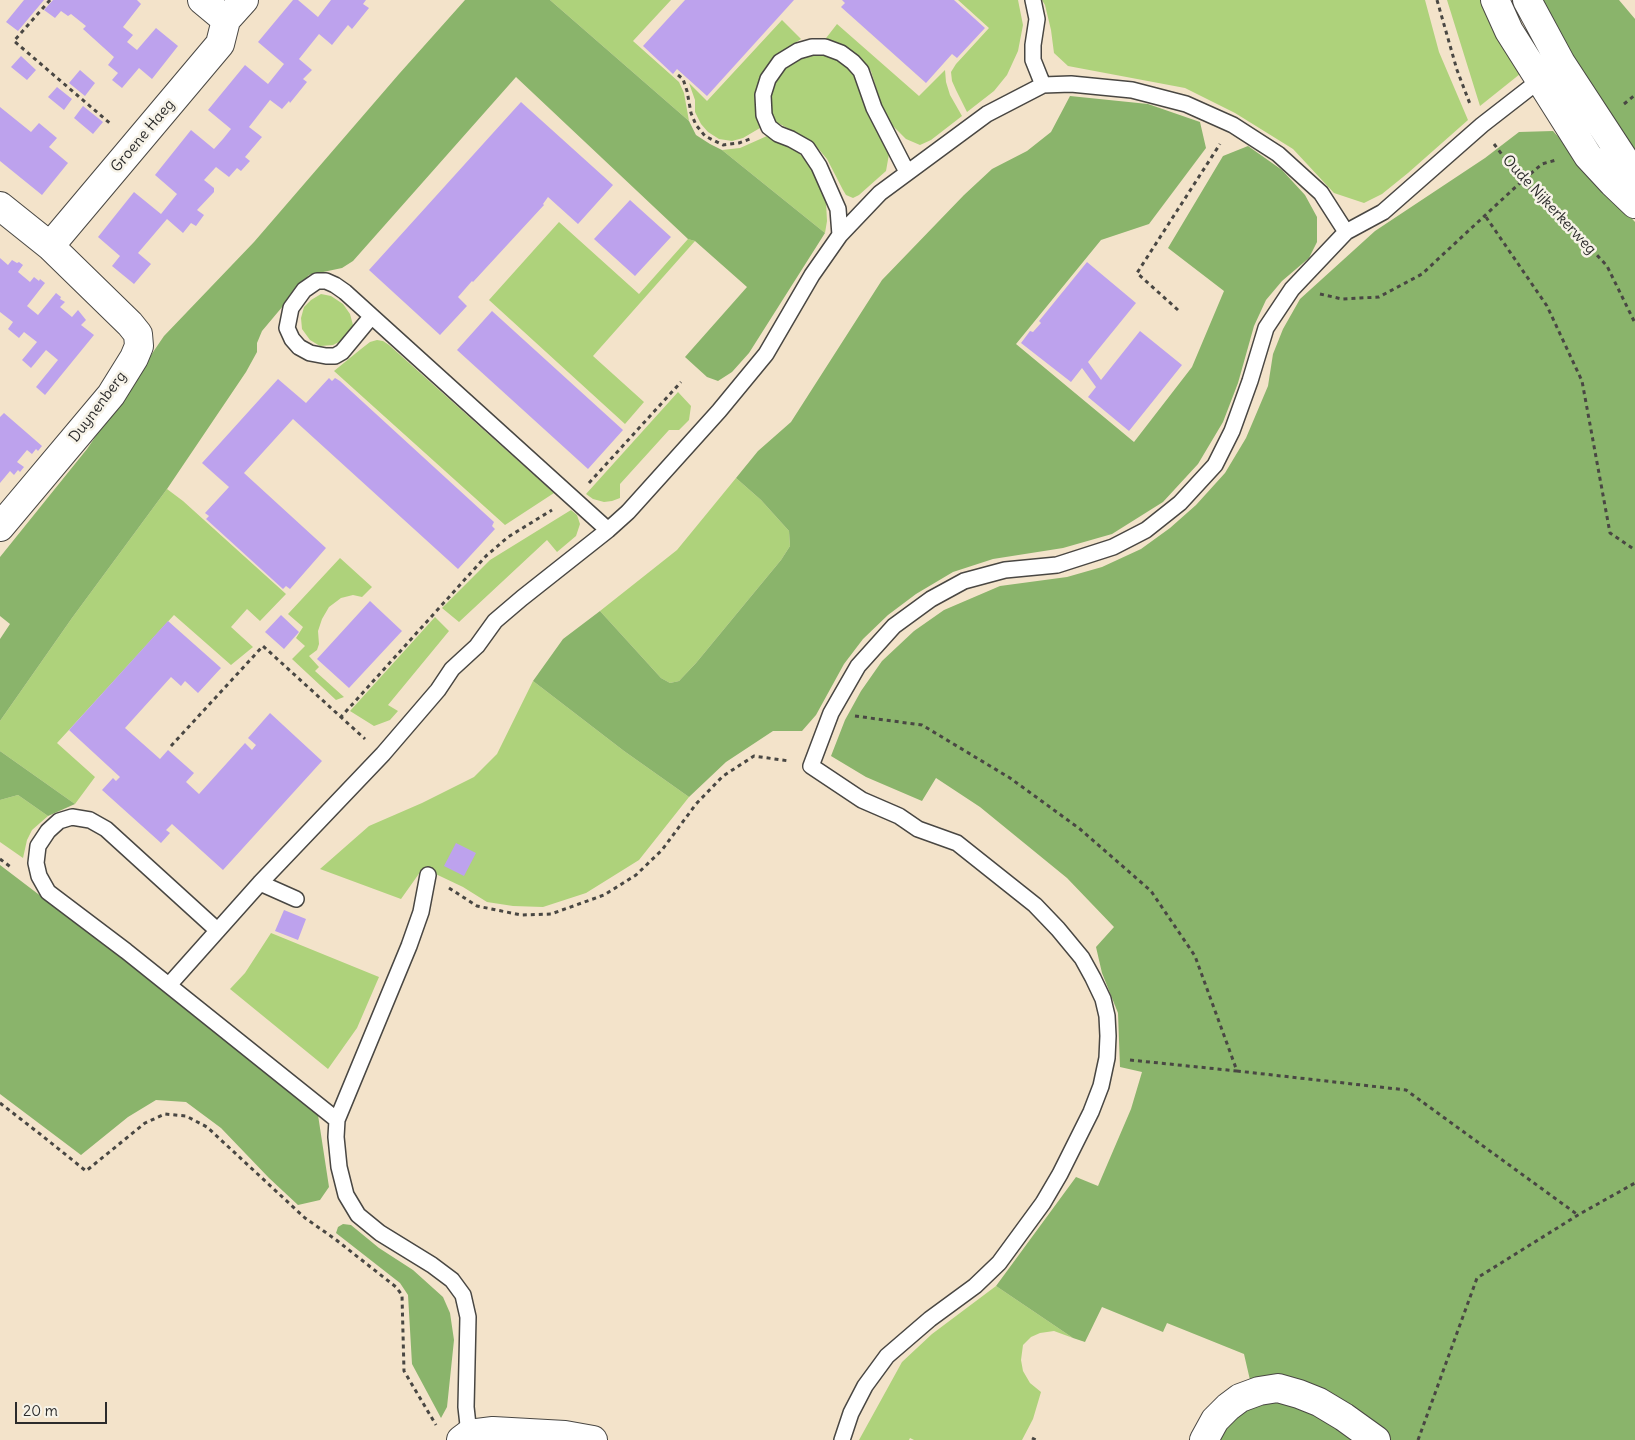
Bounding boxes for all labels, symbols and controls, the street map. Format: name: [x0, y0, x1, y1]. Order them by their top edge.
street label: Groene Haeg: [107, 96, 179, 176]
street label: Oude Nijkerkerweg: [1498, 152, 1600, 258]
street label: Duynenberg: [66, 368, 130, 446]
scale bar: [18, 1392, 110, 1424]
text: 20 m: [23, 1401, 58, 1420]

